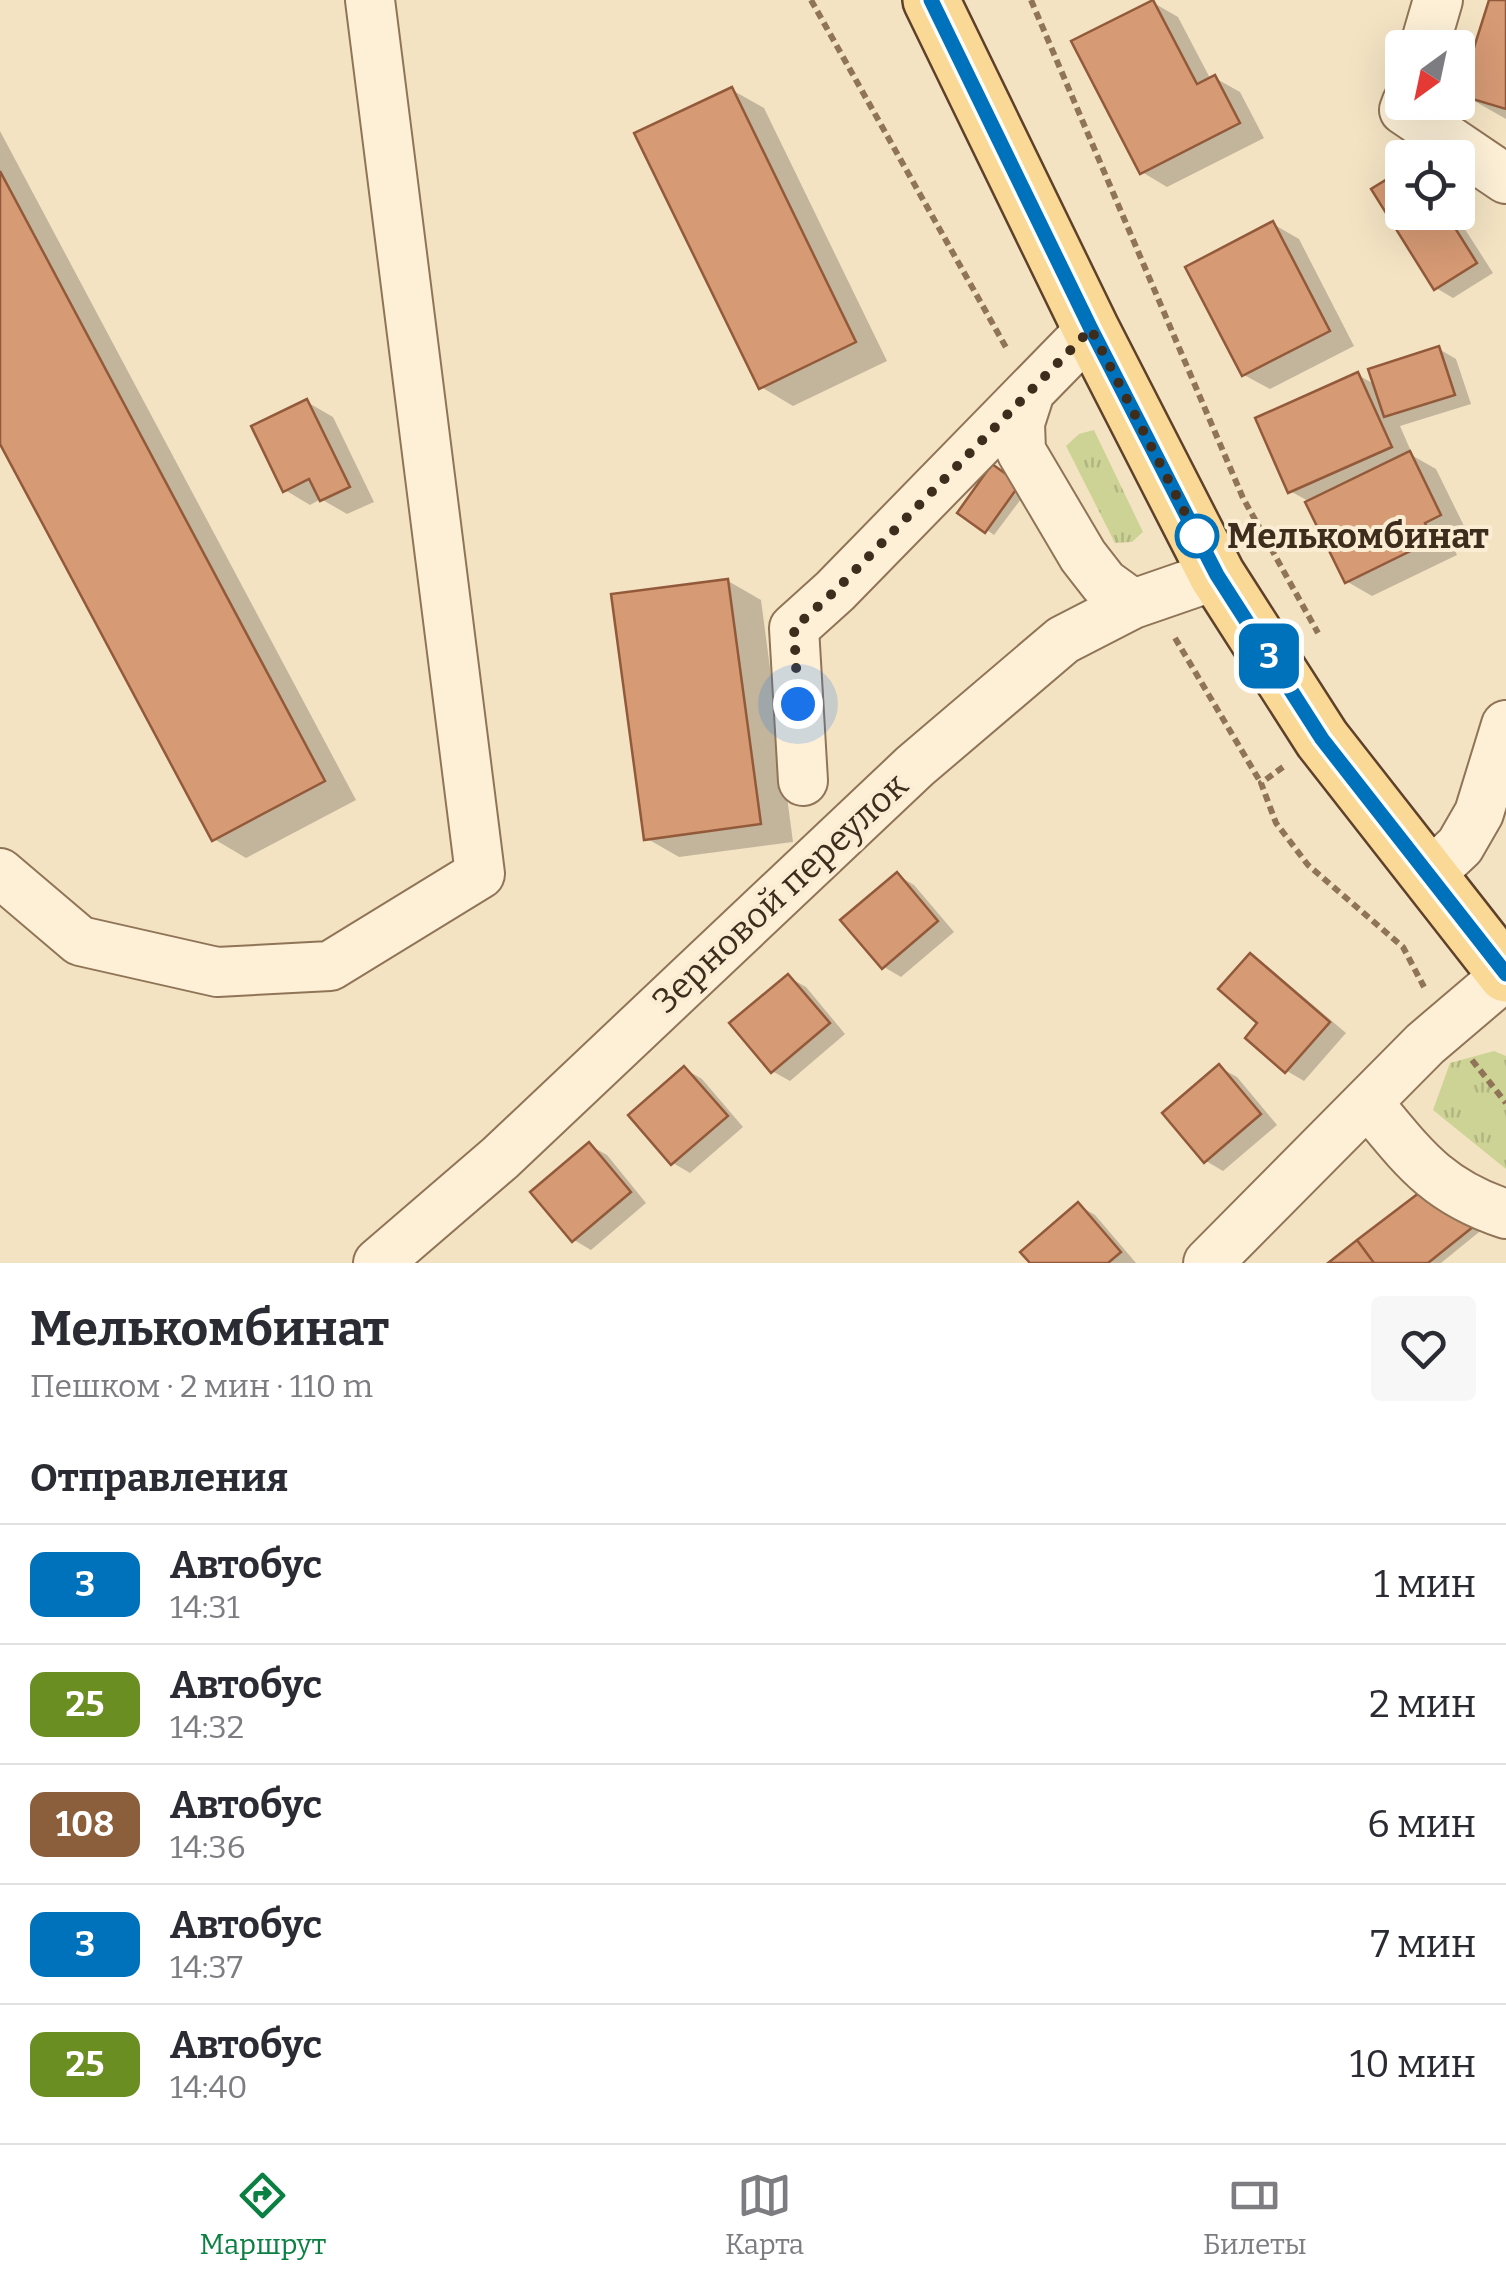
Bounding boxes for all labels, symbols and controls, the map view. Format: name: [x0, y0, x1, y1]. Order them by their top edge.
north arrow: [1385, 30, 1475, 120]
map controls: [1385, 30, 1475, 230]
button: locate: [1385, 140, 1475, 230]
marker: Мелькомбинат: [1176, 515, 1218, 557]
place label: Мелькомбинат: [1227, 515, 1489, 557]
line badge: 3: [1236, 624, 1302, 688]
text: 3: [1259, 635, 1279, 677]
your location: [773, 679, 823, 729]
street label: Зерновой переулок: [644, 764, 916, 1022]
button: heart: [1371, 1296, 1476, 1401]
text: Мелькомбинат: [30, 1300, 389, 1358]
text: Пешком · 2 мин · 110 m: [30, 1367, 373, 1405]
text: Отправления: [30, 1455, 288, 1501]
text: Автобус: [170, 1542, 322, 1588]
text: 1 мин: [1374, 1561, 1476, 1607]
text: 3: [75, 1563, 95, 1605]
text: 14:31: [170, 1588, 240, 1626]
text: Автобус: [170, 1662, 322, 1708]
text: 2 мин: [1369, 1681, 1476, 1727]
text: 25: [66, 1683, 104, 1725]
text: 14:32: [170, 1708, 244, 1746]
text: Автобус: [170, 1782, 322, 1828]
text: 6 мин: [1367, 1801, 1476, 1847]
text: 108: [56, 1803, 114, 1845]
text: 14:36: [170, 1828, 245, 1866]
text: Автобус: [170, 1902, 322, 1948]
text: 7 мин: [1370, 1921, 1476, 1967]
text: 3: [75, 1923, 95, 1965]
text: 14:37: [170, 1948, 243, 1986]
text: Автобус: [170, 2022, 322, 2068]
text: 10 мин: [1350, 2041, 1476, 2087]
text: 25: [66, 2043, 104, 2085]
text: 14:40: [170, 2068, 248, 2106]
tab: Маршрут: [199, 2168, 326, 2261]
tab: Карта: [725, 2168, 804, 2261]
tab: Билеты: [1203, 2168, 1307, 2261]

